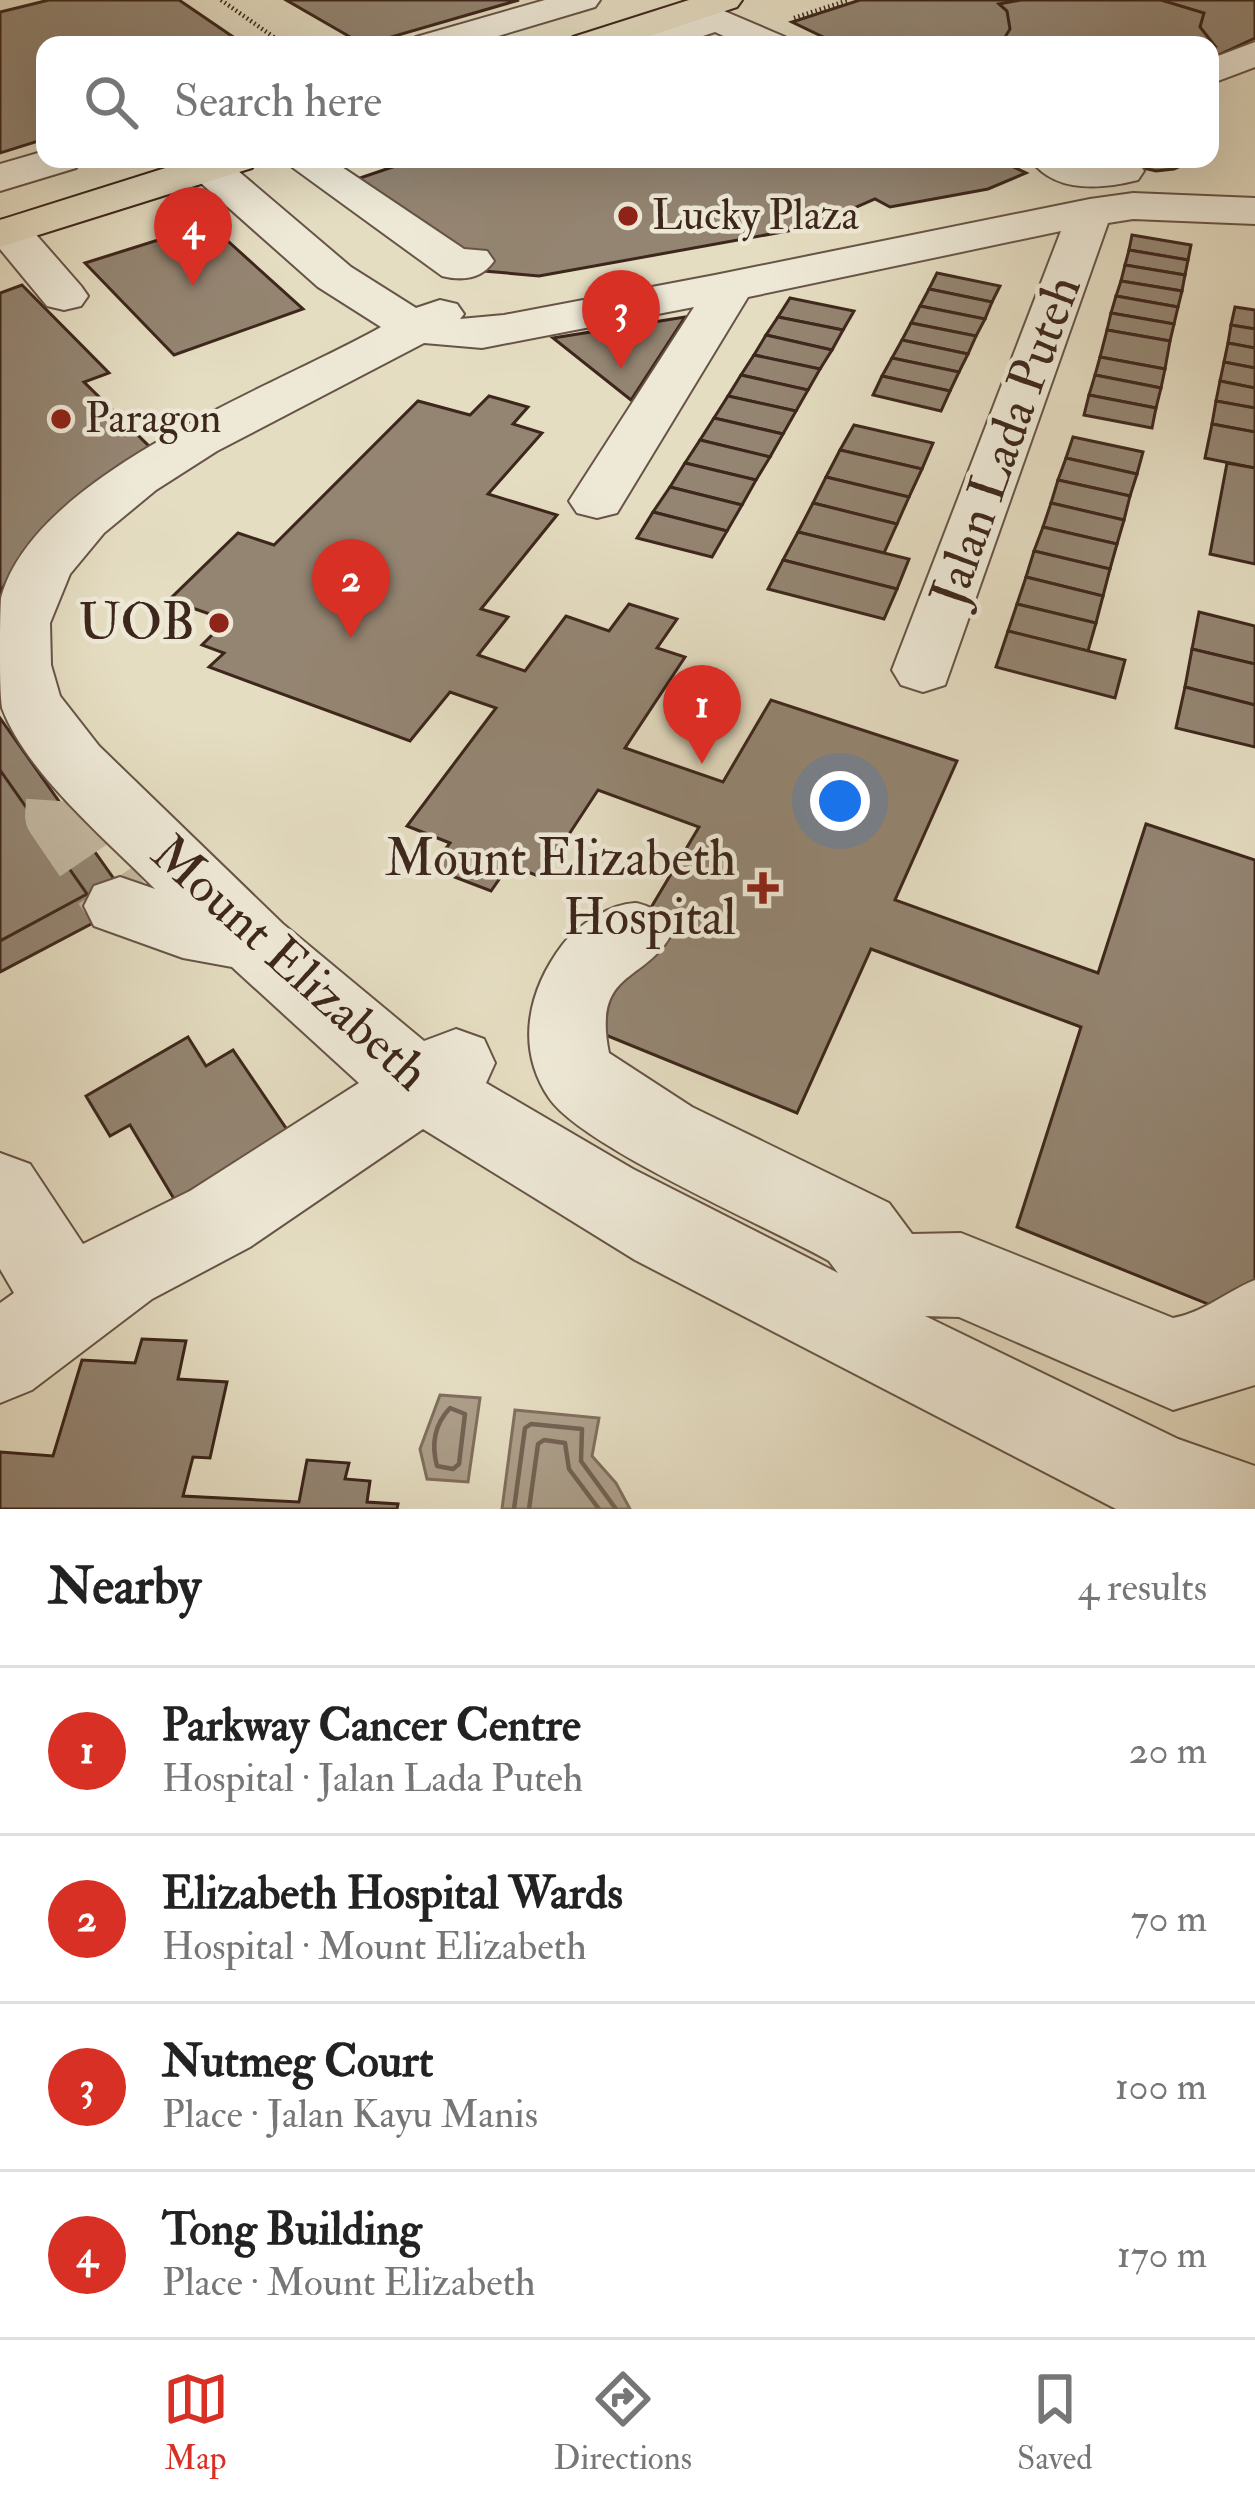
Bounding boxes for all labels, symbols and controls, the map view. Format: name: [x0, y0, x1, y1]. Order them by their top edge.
search box: [36, 36, 1219, 168]
icon: search: [78, 69, 144, 135]
text: Search here: [174, 74, 382, 130]
pin: 4: [154, 187, 232, 286]
place label: Lucky Plaza: [652, 190, 859, 242]
marker: Lucky Plaza: [615, 203, 641, 229]
street label: Jalan Lada Puteh: [916, 267, 1095, 617]
pin: 3: [582, 270, 660, 369]
place label: Paragon: [85, 393, 221, 445]
marker: Paragon: [48, 406, 74, 432]
pin: 2: [312, 539, 390, 638]
place label: UOB: [78, 591, 195, 655]
marker: UOB: [206, 610, 232, 636]
pin: 1: [663, 665, 741, 764]
your location: [810, 771, 870, 831]
street label: Mount Elizabeth: [138, 822, 442, 1104]
place label: Mount Elizabeth Hospital: [385, 827, 736, 950]
marker: Mount Elizabeth Hospital: [747, 872, 779, 904]
text: Nearby: [48, 1555, 201, 1619]
text: 4 results: [1078, 1563, 1207, 1612]
text: Parkway Cancer Centre: [162, 1698, 581, 1754]
text: 1: [80, 1726, 94, 1775]
text: 20 m: [1129, 1726, 1207, 1775]
text: Hospital · Jalan Lada Puteh: [162, 1754, 583, 1803]
text: Elizabeth Hospital Wards: [162, 1866, 623, 1922]
text: 2: [77, 1894, 97, 1943]
text: 70 m: [1131, 1894, 1207, 1943]
text: Hospital · Mount Elizabeth: [162, 1922, 587, 1971]
text: Nutmeg Court: [162, 2034, 433, 2090]
text: 3: [80, 2062, 94, 2111]
text: 100 m: [1115, 2062, 1207, 2111]
text: Place · Jalan Kayu Manis: [162, 2090, 538, 2139]
text: Tong Building: [162, 2202, 422, 2258]
text: 4: [76, 2230, 98, 2279]
text: 170 m: [1117, 2230, 1207, 2279]
text: Place · Mount Elizabeth: [162, 2258, 536, 2307]
tab: Map: [163, 2366, 229, 2479]
tab: Directions: [554, 2366, 692, 2479]
tab: Saved: [1017, 2366, 1092, 2479]

